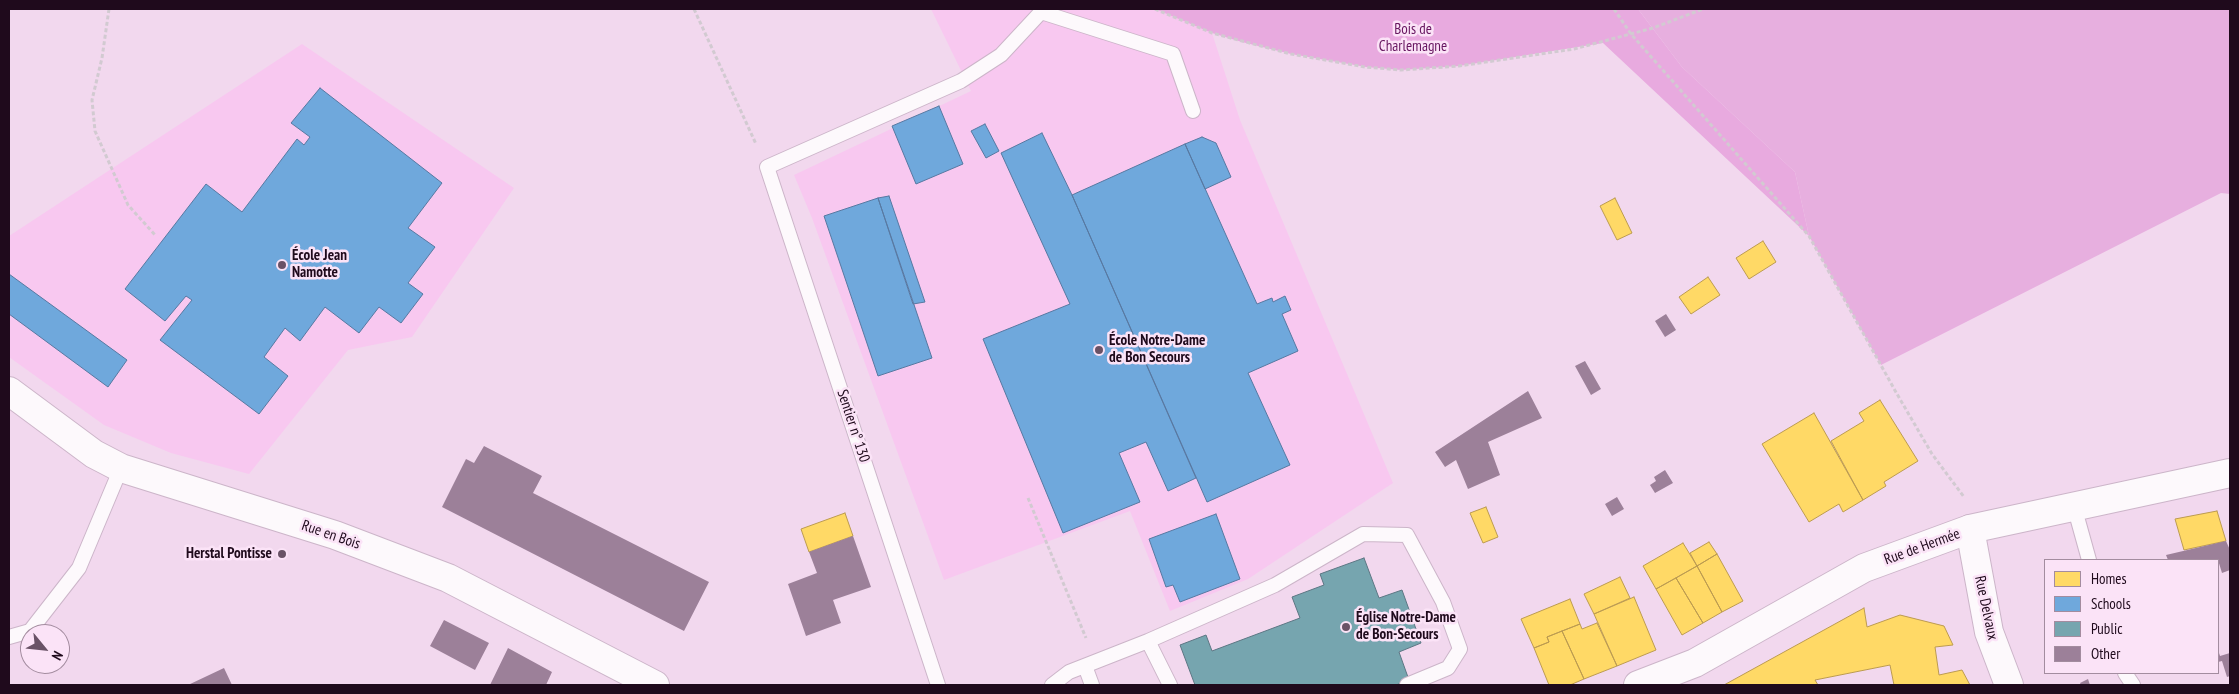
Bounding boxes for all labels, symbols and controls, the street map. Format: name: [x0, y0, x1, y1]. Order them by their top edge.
park label: Bois de Charlemagne: [1379, 21, 1447, 56]
place label: École Jean Namotte: [292, 247, 347, 282]
marker: École Jean Namotte: [276, 259, 288, 271]
place label: École Notre-Dame de Bon Secours: [1109, 332, 1205, 367]
marker: École Notre-Dame de Bon Secours: [1093, 344, 1105, 356]
street label: Sentier n° 130: [833, 387, 873, 465]
street label: Rue en Bois: [299, 517, 363, 553]
street label: Rue de Hermée: [1882, 525, 1962, 569]
place label: Herstal Pontisse: [186, 545, 272, 563]
marker: Herstal Pontisse: [276, 548, 288, 560]
legend: [2044, 559, 2219, 674]
text: Homes: [2091, 569, 2127, 588]
street label: Rue Delvaux: [1970, 574, 2002, 642]
text: Schools: [2091, 594, 2131, 613]
place label: Église Notre-Dame de Bon-Secours: [1356, 609, 1456, 644]
text: Public: [2091, 619, 2122, 638]
marker: Église Notre-Dame de Bon-Secours: [1340, 621, 1352, 633]
north arrow: [20, 624, 70, 674]
text: Other: [2091, 644, 2120, 663]
text: N: [48, 648, 67, 663]

